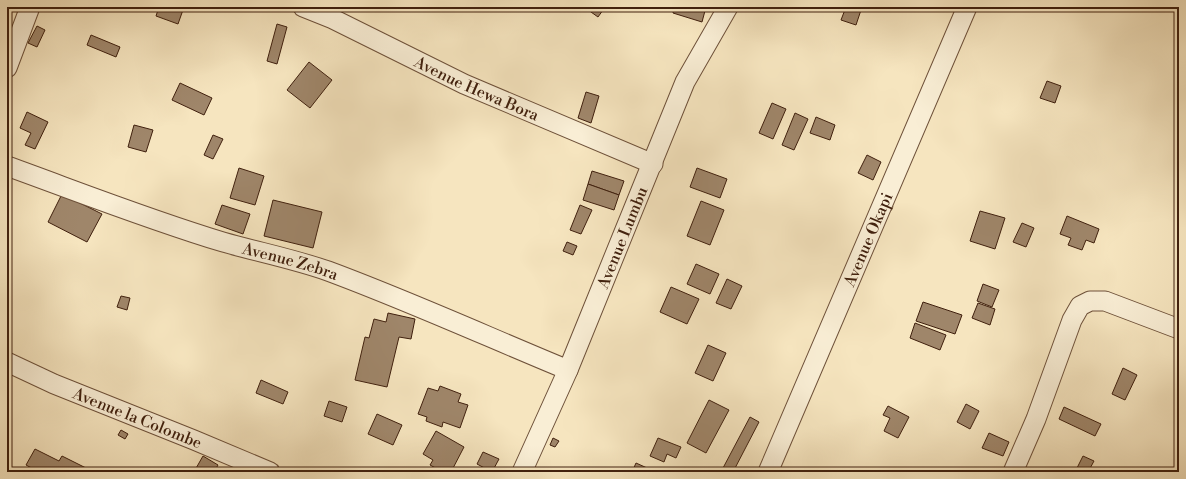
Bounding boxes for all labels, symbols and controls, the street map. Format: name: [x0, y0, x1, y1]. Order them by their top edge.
street label: Avenue Hewa Bora: [410, 52, 543, 126]
street label: Avenue Lumbu: [593, 184, 652, 293]
street label: Avenue Okapi: [839, 190, 897, 291]
street label: Avenue Zebra: [239, 238, 342, 285]
street label: Avenue la Colombe: [69, 383, 205, 453]

